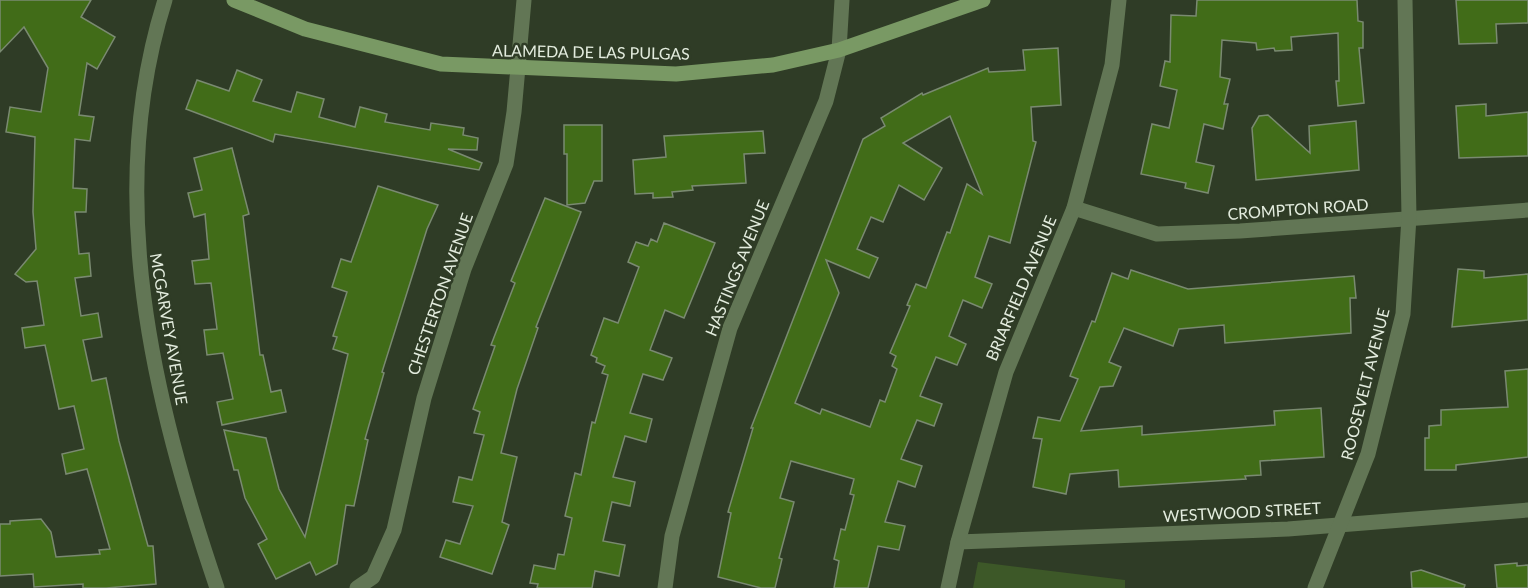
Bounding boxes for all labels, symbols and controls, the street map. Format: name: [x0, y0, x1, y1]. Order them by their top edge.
street label: ALAMEDA DE LAS PULGAS: [492, 40, 690, 63]
street label: CROMPTON ROAD: [1227, 194, 1369, 223]
street label: HASTINGS AVENUE: [701, 197, 773, 339]
street label: CHESTERTON AVENUE: [403, 210, 476, 377]
street label: BRIARFIELD AVENUE: [981, 212, 1060, 363]
street label: MCGARVEY AVENUE: [147, 252, 192, 406]
street label: ROOSEVELT AVENUE: [1336, 306, 1393, 462]
street label: WESTWOOD STREET: [1162, 498, 1322, 525]

